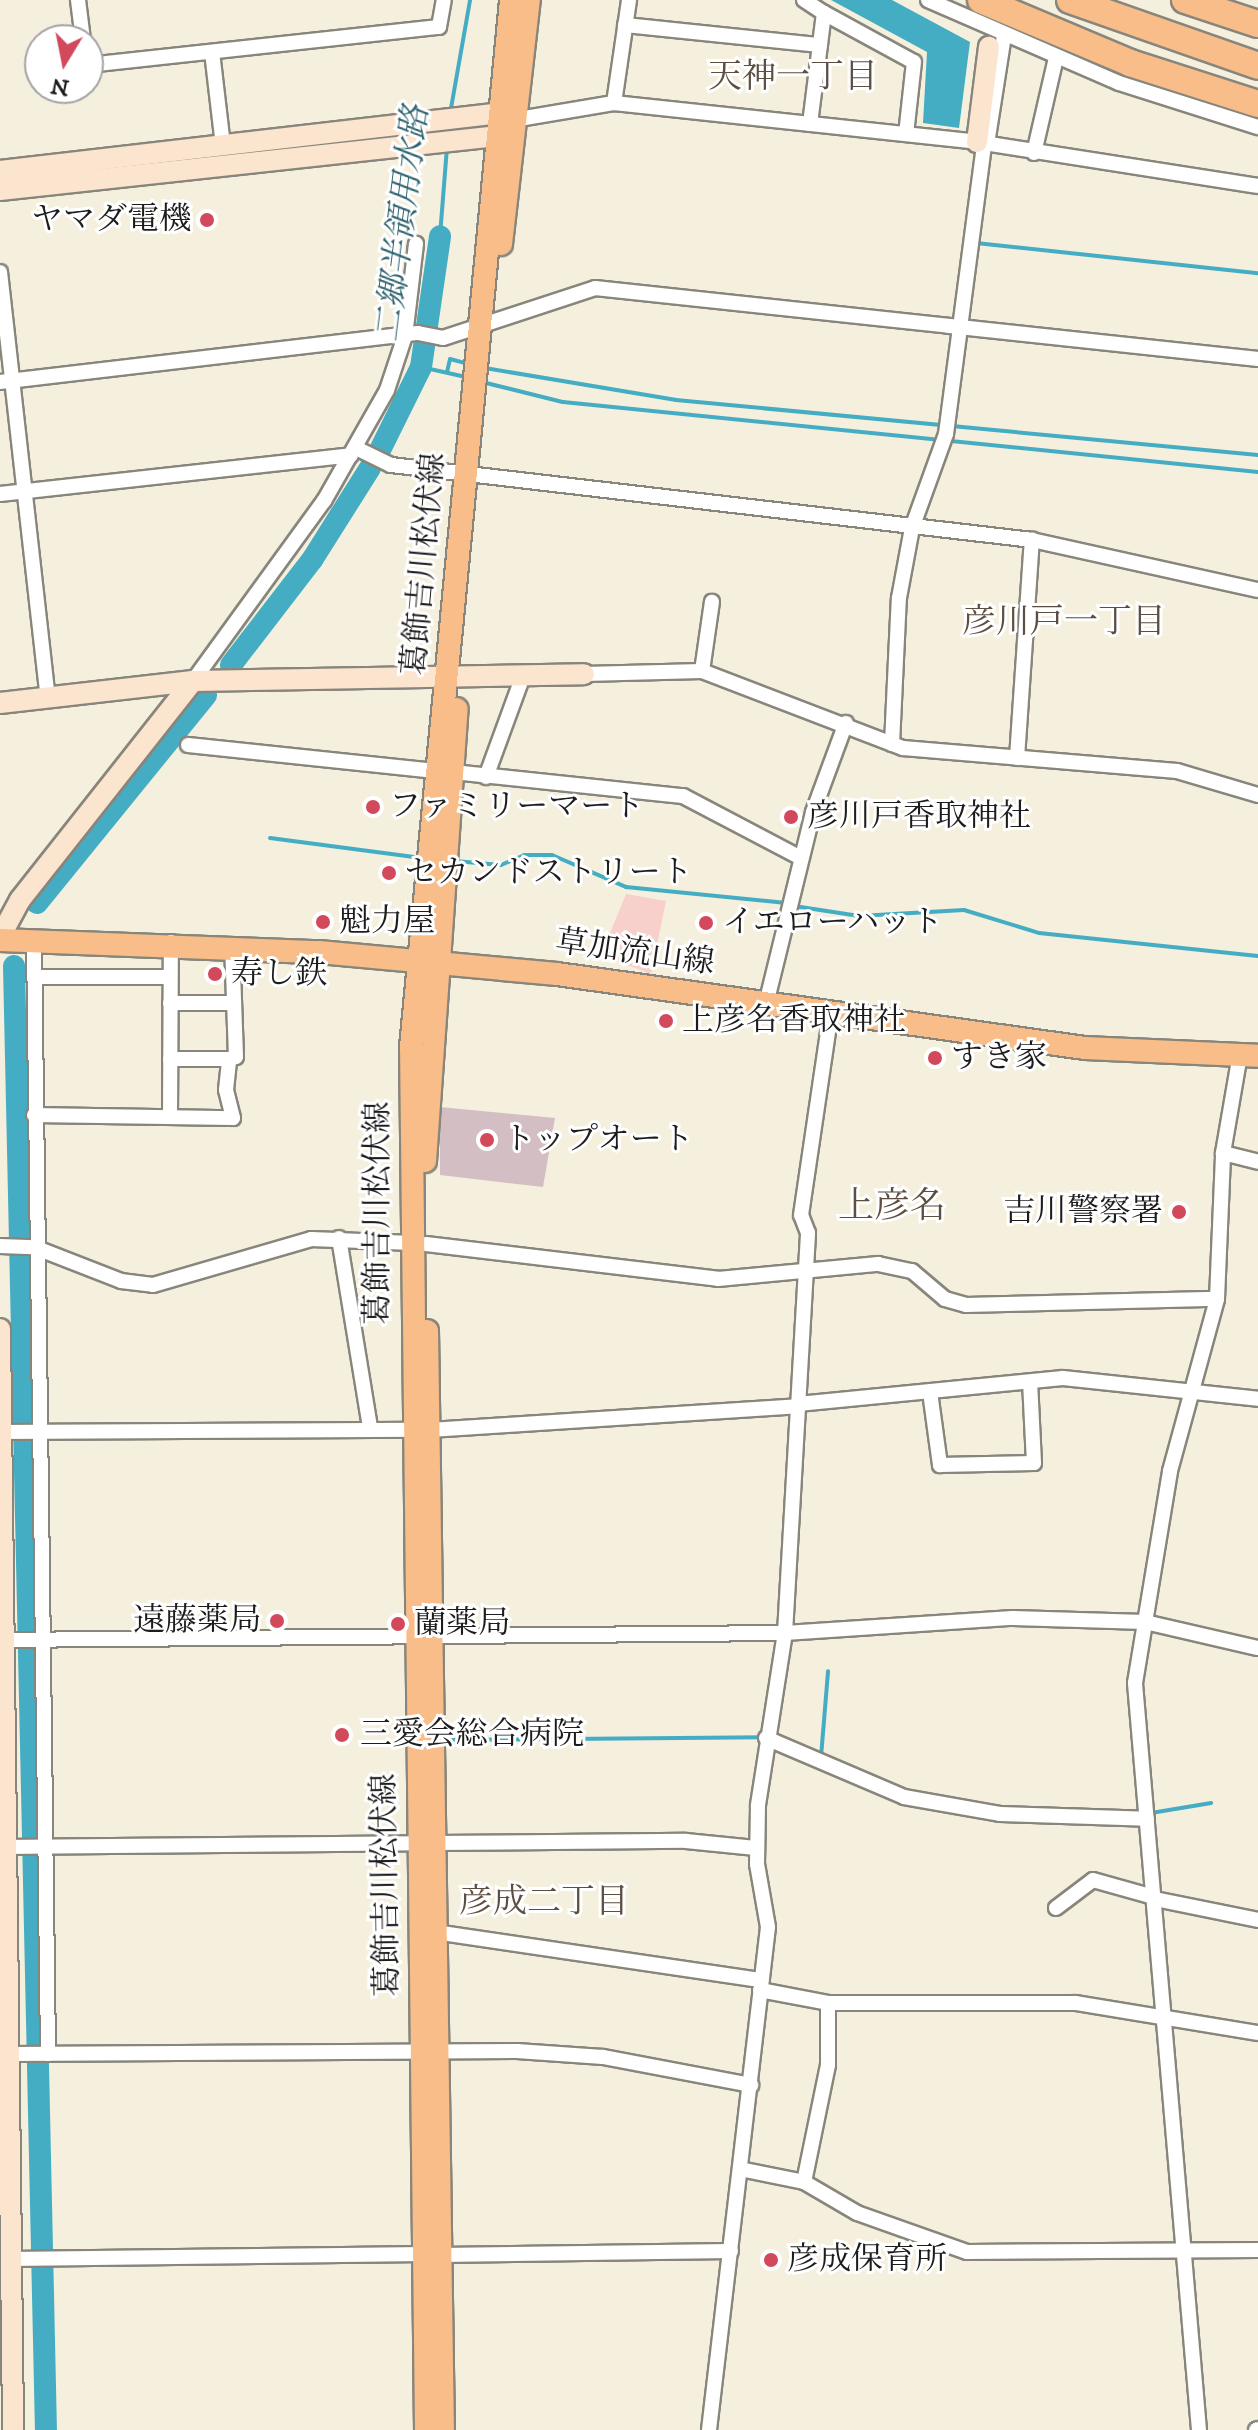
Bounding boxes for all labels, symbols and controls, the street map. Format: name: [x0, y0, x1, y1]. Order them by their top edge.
north arrow: [24, 24, 104, 104]
district label: 天神一丁目: [708, 58, 878, 98]
text: N: [49, 71, 71, 101]
water label: 二郷半領用水路: [368, 103, 438, 345]
place label: ヤマダ電機: [31, 201, 191, 239]
marker: ヤマダ電機: [198, 211, 216, 229]
street label: 葛飾吉川松伏線: [396, 451, 454, 677]
district label: 彦川戸一丁目: [962, 603, 1166, 643]
place label: ファミリーマート: [389, 788, 645, 826]
marker: ファミリーマート: [364, 798, 382, 816]
place label: 彦川戸香取神社: [807, 798, 1031, 836]
marker: 彦川戸香取神社: [782, 808, 800, 826]
place label: セカンドストリート: [405, 854, 693, 892]
marker: セカンドストリート: [380, 864, 398, 882]
place label: 魁力屋: [339, 903, 435, 941]
place label: イエローハット: [722, 904, 946, 942]
marker: 魁力屋: [314, 913, 332, 931]
marker: イエローハット: [697, 914, 715, 932]
street label: 草加流山線: [553, 923, 717, 983]
place label: 寿し鉄: [231, 955, 327, 993]
marker: 寿し鉄: [206, 965, 224, 983]
place label: 上彦名香取神社: [682, 1002, 906, 1040]
marker: 上彦名香取神社: [657, 1012, 675, 1030]
place label: すき家: [951, 1039, 1047, 1077]
marker: すき家: [926, 1049, 944, 1067]
street label: 葛飾吉川松伏線: [360, 1101, 398, 1325]
place label: トップオート: [503, 1121, 695, 1159]
marker: トップオート: [478, 1131, 496, 1149]
district label: 上彦名: [838, 1185, 946, 1229]
place label: 吉川警察署: [1003, 1193, 1163, 1231]
marker: 吉川警察署: [1170, 1203, 1188, 1221]
place label: 遠藤薬局: [133, 1602, 261, 1640]
place label: 蘭薬局: [414, 1605, 510, 1643]
marker: 遠藤薬局: [268, 1612, 286, 1630]
marker: 蘭薬局: [389, 1615, 407, 1633]
place label: 三愛会総合病院: [360, 1716, 584, 1754]
marker: 三愛会総合病院: [331, 1724, 353, 1746]
street label: 葛飾吉川松伏線: [366, 1773, 408, 1997]
district label: 彦成二丁目: [459, 1883, 629, 1923]
place label: 彦成保育所: [787, 2241, 947, 2279]
marker: 彦成保育所: [762, 2251, 780, 2269]

